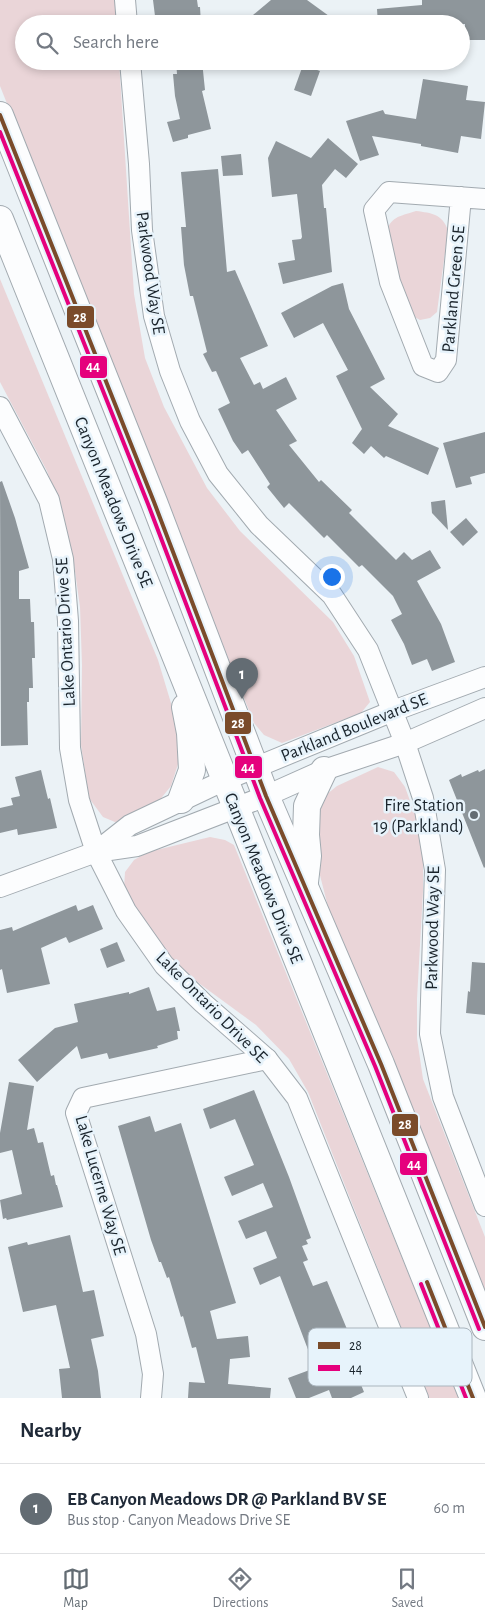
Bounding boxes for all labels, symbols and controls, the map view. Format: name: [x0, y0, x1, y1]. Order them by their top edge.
search box: [15, 15, 470, 70]
icon: search: [33, 29, 61, 57]
text: Search here: [73, 33, 159, 52]
street label: Parkwood Way SE: [132, 211, 168, 336]
street label: Parkland Green SE: [439, 224, 469, 353]
line badge: 28: [66, 305, 95, 329]
text: 28: [73, 311, 87, 325]
line badge: 44: [79, 355, 108, 379]
text: 44: [86, 360, 100, 374]
street label: Canyon Meadows Drive SE: [71, 414, 156, 591]
street label: Lake Ontario Drive SE: [53, 557, 79, 707]
your location: [319, 564, 345, 590]
pin: 1: [226, 658, 258, 699]
street label: Parkland Boulevard SE: [279, 690, 430, 766]
line badge: 28: [224, 711, 252, 735]
text: 28: [231, 717, 245, 731]
line badge: 44: [234, 755, 263, 779]
text: 44: [241, 761, 255, 775]
street label: Canyon Meadows Drive SE: [221, 790, 306, 967]
place label: Fire Station 19 (Parkland): [373, 797, 464, 836]
marker: Fire Station 19 (Parkland): [468, 809, 480, 821]
street label: Parkwood Way SE: [423, 866, 443, 990]
street label: Lake Ontario Drive SE: [152, 949, 271, 1067]
street label: Lake Lucerne Way SE: [72, 1113, 129, 1257]
line badge: 28: [391, 1113, 419, 1137]
text: 28: [398, 1118, 412, 1132]
line badge: 44: [399, 1152, 428, 1176]
text: 44: [407, 1158, 421, 1172]
legend: [308, 1328, 472, 1386]
text: 28: [349, 1339, 362, 1353]
text: 44: [349, 1362, 363, 1376]
text: Nearby: [20, 1420, 81, 1441]
text: EB Canyon Meadows DR @ Parkland BV SE: [67, 1490, 386, 1509]
text: 1: [33, 1500, 39, 1516]
text: 60 m: [434, 1500, 465, 1516]
text: Bus stop · Canyon Meadows Drive SE: [67, 1512, 290, 1528]
tab: Map: [62, 1565, 90, 1612]
tab: Directions: [213, 1565, 268, 1612]
tab: Saved: [391, 1565, 423, 1612]

